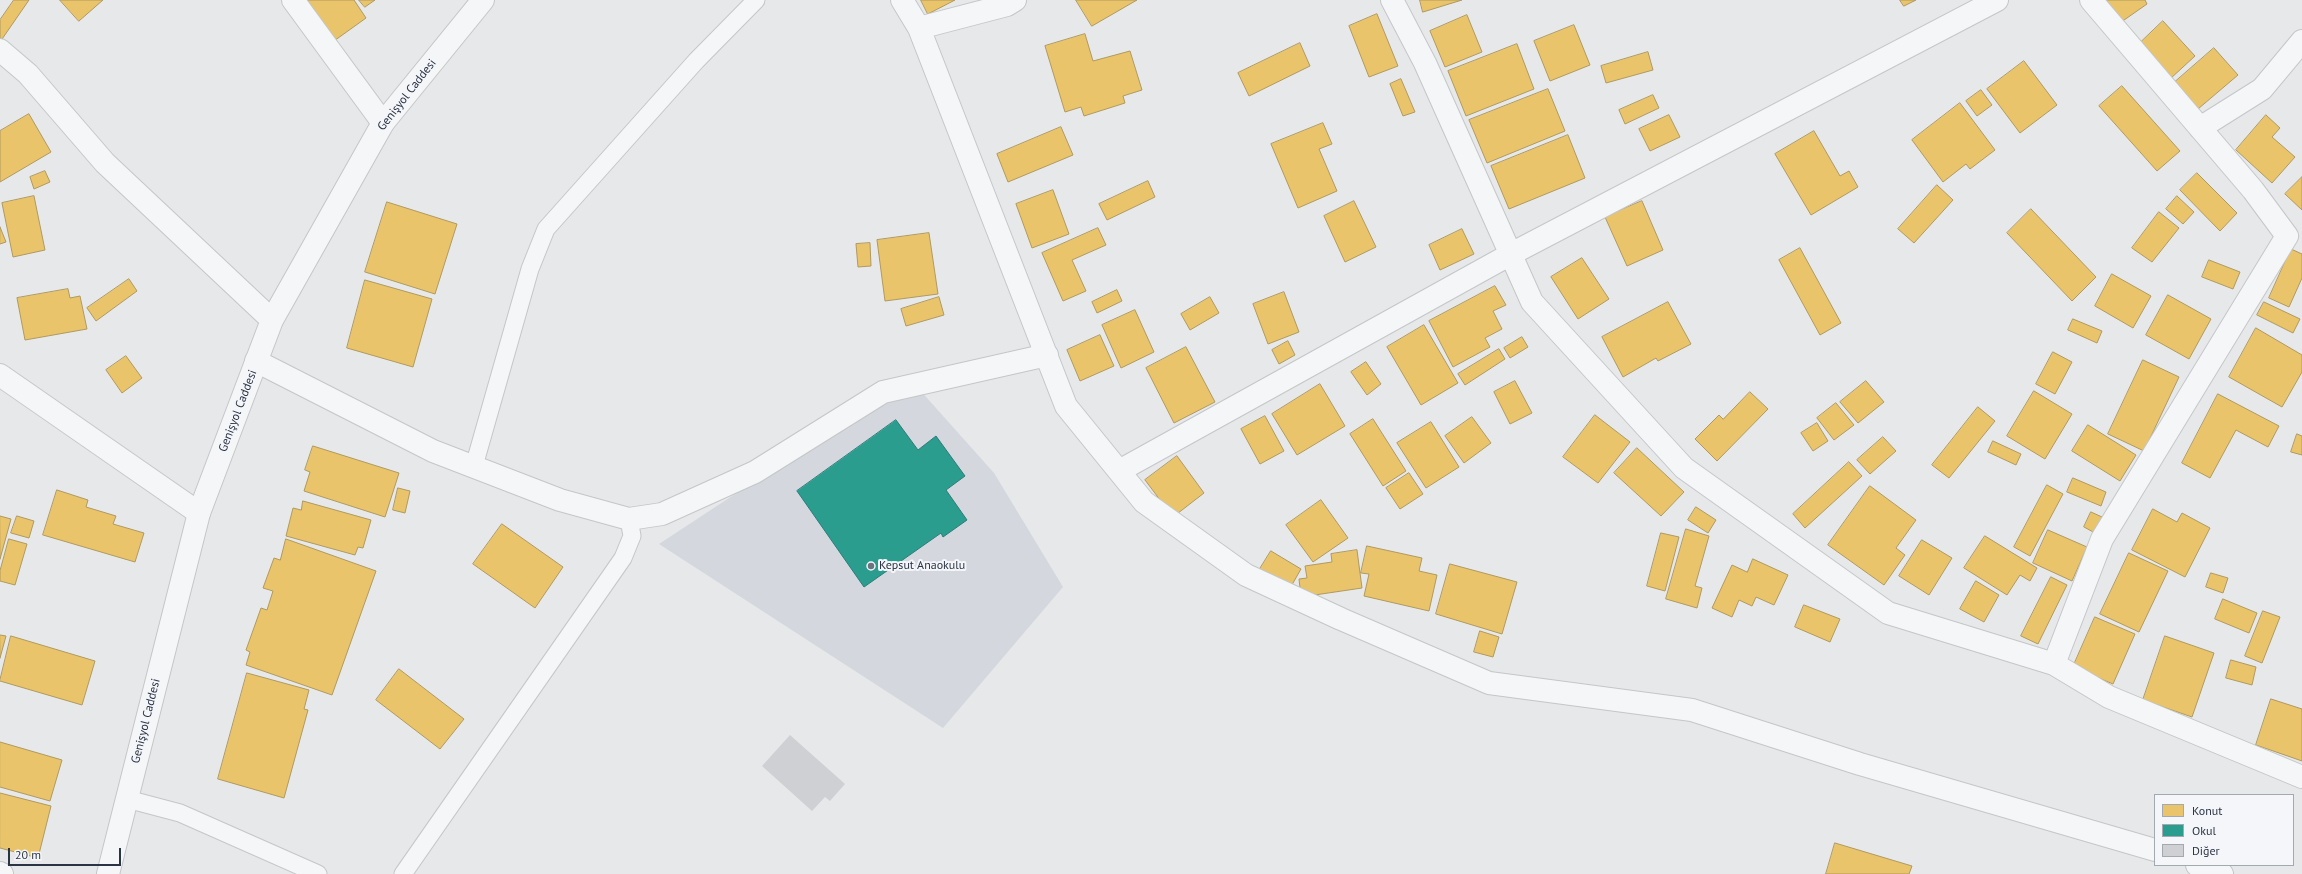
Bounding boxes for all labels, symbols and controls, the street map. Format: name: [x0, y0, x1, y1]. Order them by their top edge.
street label: Genişyol Caddesi: [375, 56, 439, 134]
street label: Genişyol Caddesi: [216, 368, 260, 454]
place label: Kepsut Anaokulu: [879, 559, 965, 573]
marker: Kepsut Anaokulu: [866, 561, 876, 571]
street label: Genişyol Caddesi: [129, 677, 163, 765]
legend: [2154, 794, 2294, 866]
text: Konut: [2192, 803, 2222, 818]
text: Okul: [2192, 823, 2216, 838]
scale bar: [10, 840, 123, 866]
text: Diğer: [2192, 843, 2220, 858]
text: 20 m: [15, 847, 41, 862]

